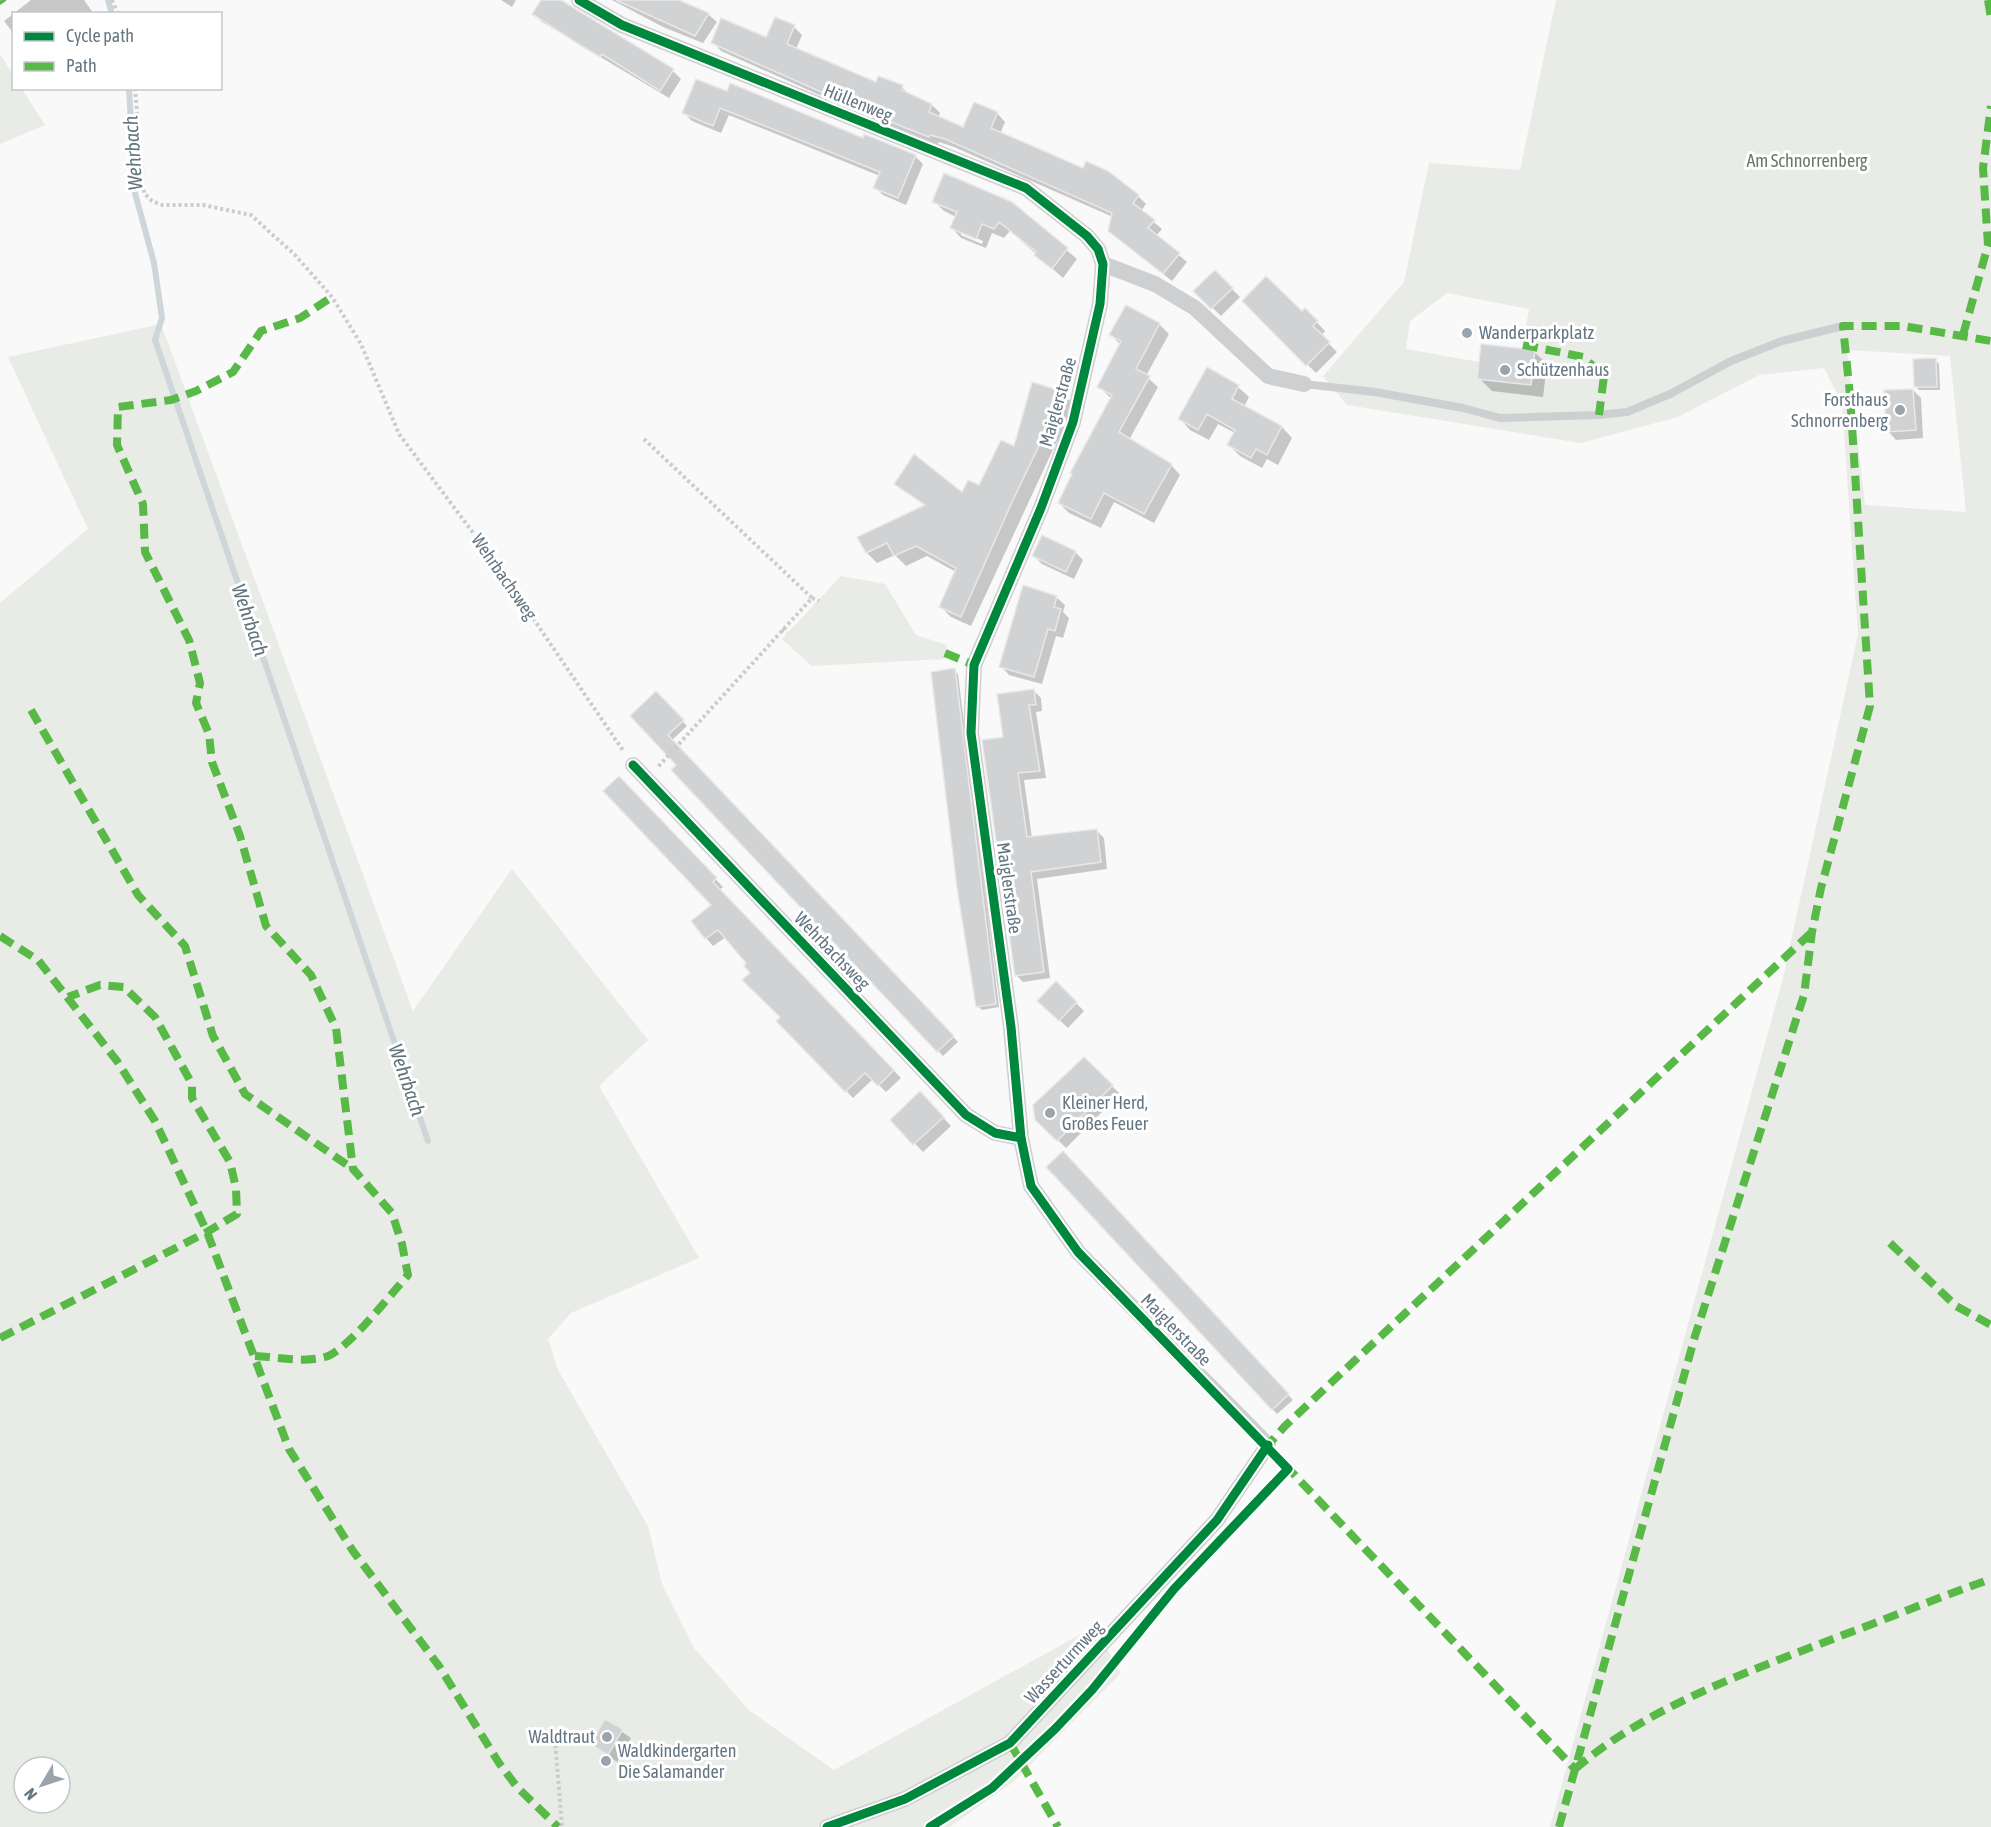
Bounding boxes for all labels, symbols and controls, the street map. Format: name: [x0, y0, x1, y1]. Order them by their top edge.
legend: [12, 12, 222, 90]
text: Cycle path: [66, 25, 134, 46]
text: Path: [66, 55, 97, 76]
street label: Hüllenweg: [821, 79, 896, 126]
water label: Wehrbach: [118, 115, 147, 191]
park label: Am Schnorrenberg: [1746, 150, 1868, 171]
place label: Wanderparkplatz: [1479, 322, 1595, 343]
marker: Wanderparkplatz: [1460, 326, 1474, 340]
street label: Maiglerstraße: [1035, 355, 1080, 449]
place label: Schützenhaus: [1517, 359, 1609, 380]
marker: Schützenhaus: [1498, 363, 1512, 377]
place label: Forsthaus Schnorrenberg: [1791, 389, 1888, 431]
marker: Forsthaus Schnorrenberg: [1893, 403, 1907, 417]
street label: Wehrbachsweg: [467, 530, 542, 624]
water label: Wehrbach: [227, 581, 274, 659]
street label: Maiglerstraße: [993, 841, 1026, 935]
street label: Wehrbachsweg: [790, 907, 875, 994]
water label: Wehrbach: [384, 1041, 431, 1119]
place label: Kleiner Herd, Großes Feuer: [1062, 1092, 1149, 1134]
marker: Kleiner Herd, Großes Feuer: [1043, 1106, 1057, 1120]
street label: Maiglerstraße: [1137, 1289, 1216, 1370]
street label: Wasserturmweg: [1020, 1616, 1107, 1707]
place label: Waldtraut: [529, 1726, 595, 1747]
marker: Waldtraut: [600, 1730, 614, 1744]
place label: Waldkindergarten Die Salamander: [618, 1740, 737, 1782]
marker: Waldkindergarten Die Salamander: [599, 1754, 613, 1768]
north arrow: [12, 1755, 72, 1815]
text: N: [20, 1785, 40, 1804]

